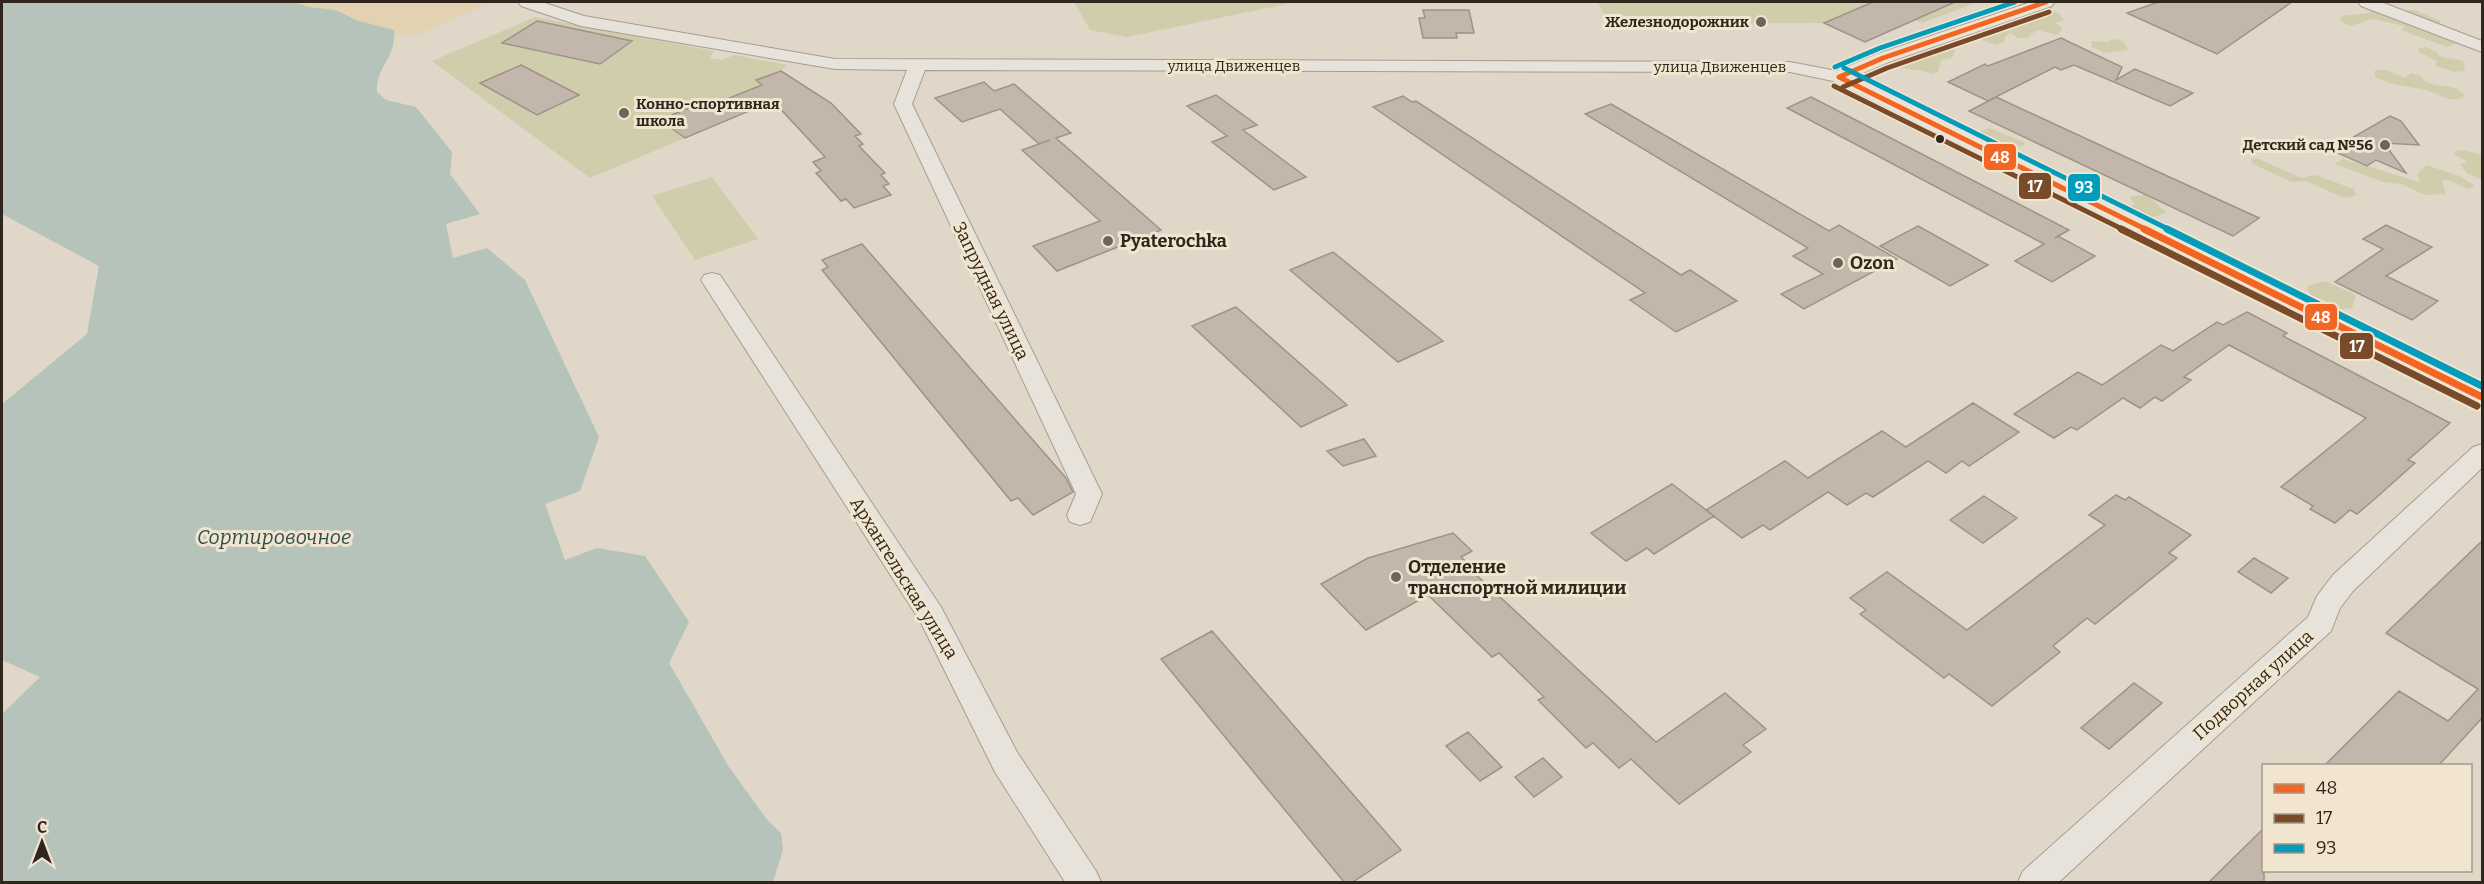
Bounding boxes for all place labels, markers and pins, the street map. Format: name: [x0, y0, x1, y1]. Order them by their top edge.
place label: Железнодорожник: [1605, 13, 1750, 31]
marker: Железнодорожник: [1754, 15, 1768, 29]
place label: Конно-спортивная школа: [636, 95, 780, 130]
marker: Конно-спортивная школа: [617, 106, 631, 120]
unlabelled marker: [1934, 133, 1946, 145]
place label: Детский сад №56: [2243, 136, 2373, 154]
marker: Детский сад №56: [2378, 138, 2392, 152]
place label: Pyaterochka: [1120, 230, 1227, 252]
marker: Pyaterochka: [1101, 234, 1115, 248]
place label: Ozon: [1850, 252, 1895, 274]
marker: Ozon: [1831, 256, 1845, 270]
place label: Отделение транспортной милиции: [1408, 556, 1626, 599]
marker: Отделение транспортной милиции: [1389, 570, 1403, 584]

